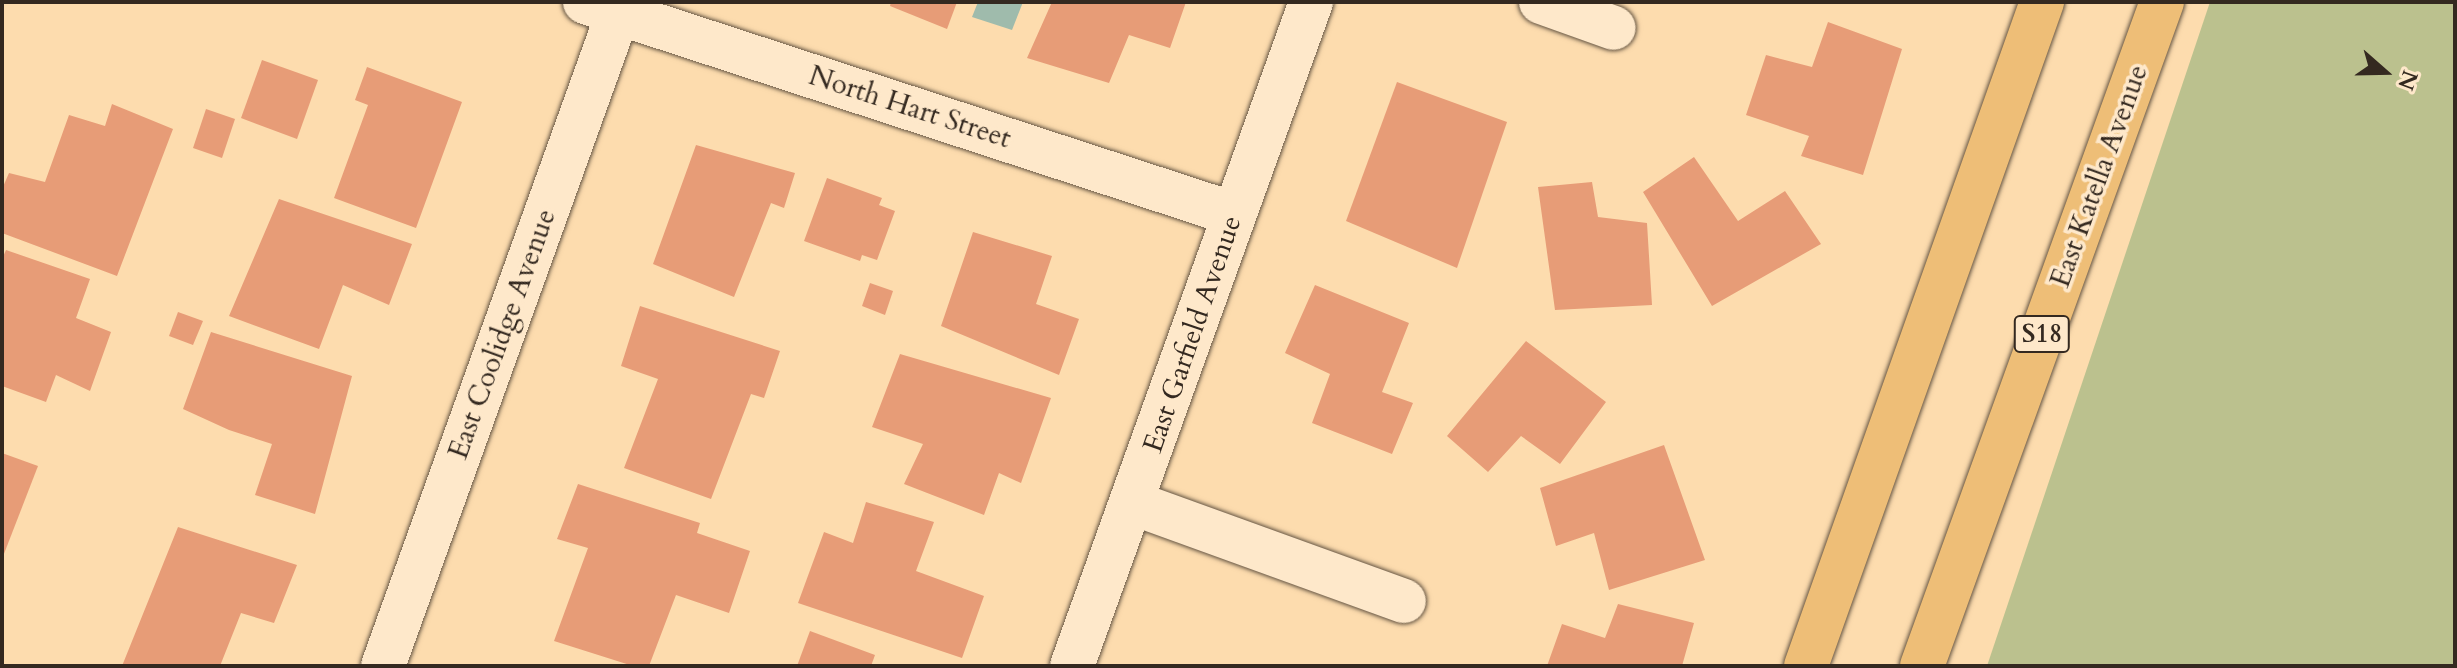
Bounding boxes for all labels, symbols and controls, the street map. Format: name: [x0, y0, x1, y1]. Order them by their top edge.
north arrow: [2345, 32, 2425, 112]
street label: North Hart Street: [805, 59, 1015, 155]
street label: East Katella Avenue: [2043, 60, 2155, 292]
text: N: [2390, 66, 2425, 94]
street label: East Coolidge Avenue: [441, 204, 563, 464]
street label: East Garfield Avenue: [1136, 211, 1248, 457]
road number: S18: [2012, 312, 2072, 356]

